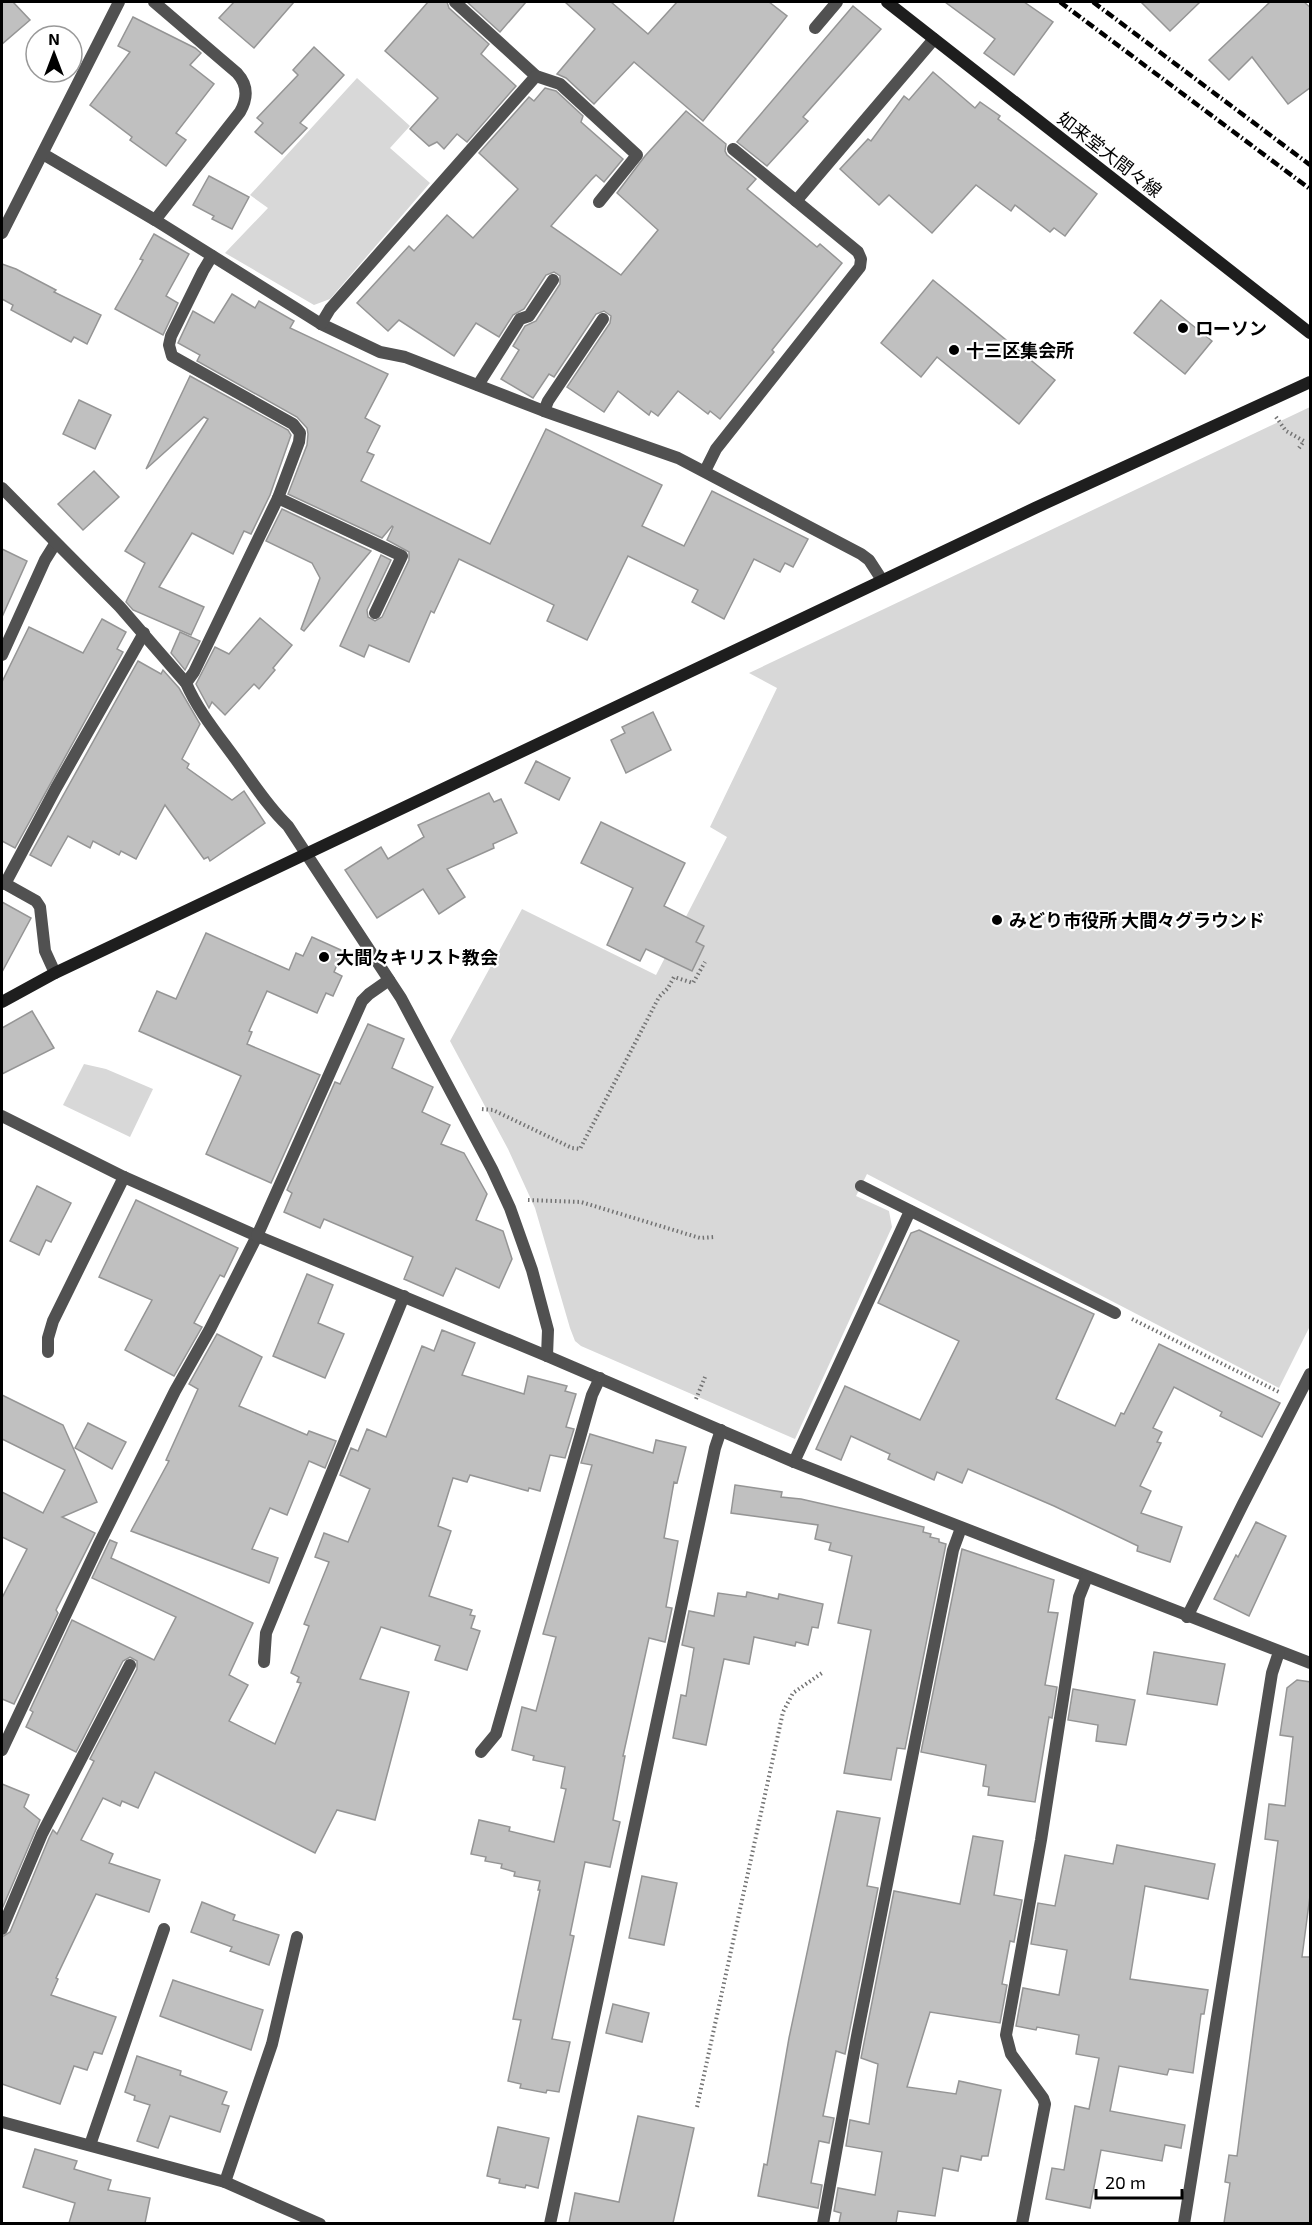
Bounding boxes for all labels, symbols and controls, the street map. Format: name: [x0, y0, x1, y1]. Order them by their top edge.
north arrow: [24, 24, 84, 84]
text: N: [48, 29, 60, 48]
street label: 如来堂大間々線: [1054, 107, 1166, 201]
place label: ローソン: [1195, 317, 1267, 339]
marker: ローソン: [1176, 321, 1190, 335]
place label: 十三区集会所: [966, 339, 1074, 361]
marker: 十三区集会所: [947, 343, 961, 357]
place label: みどり市役所 大間々グラウンド: [1009, 909, 1265, 931]
marker: みどり市役所 大間々グラウンド: [990, 913, 1004, 927]
place label: 大間々キリスト教会: [336, 946, 498, 968]
marker: 大間々キリスト教会: [317, 950, 331, 964]
scale bar: [1096, 2162, 1182, 2200]
text: 20 m: [1105, 2171, 1146, 2193]

